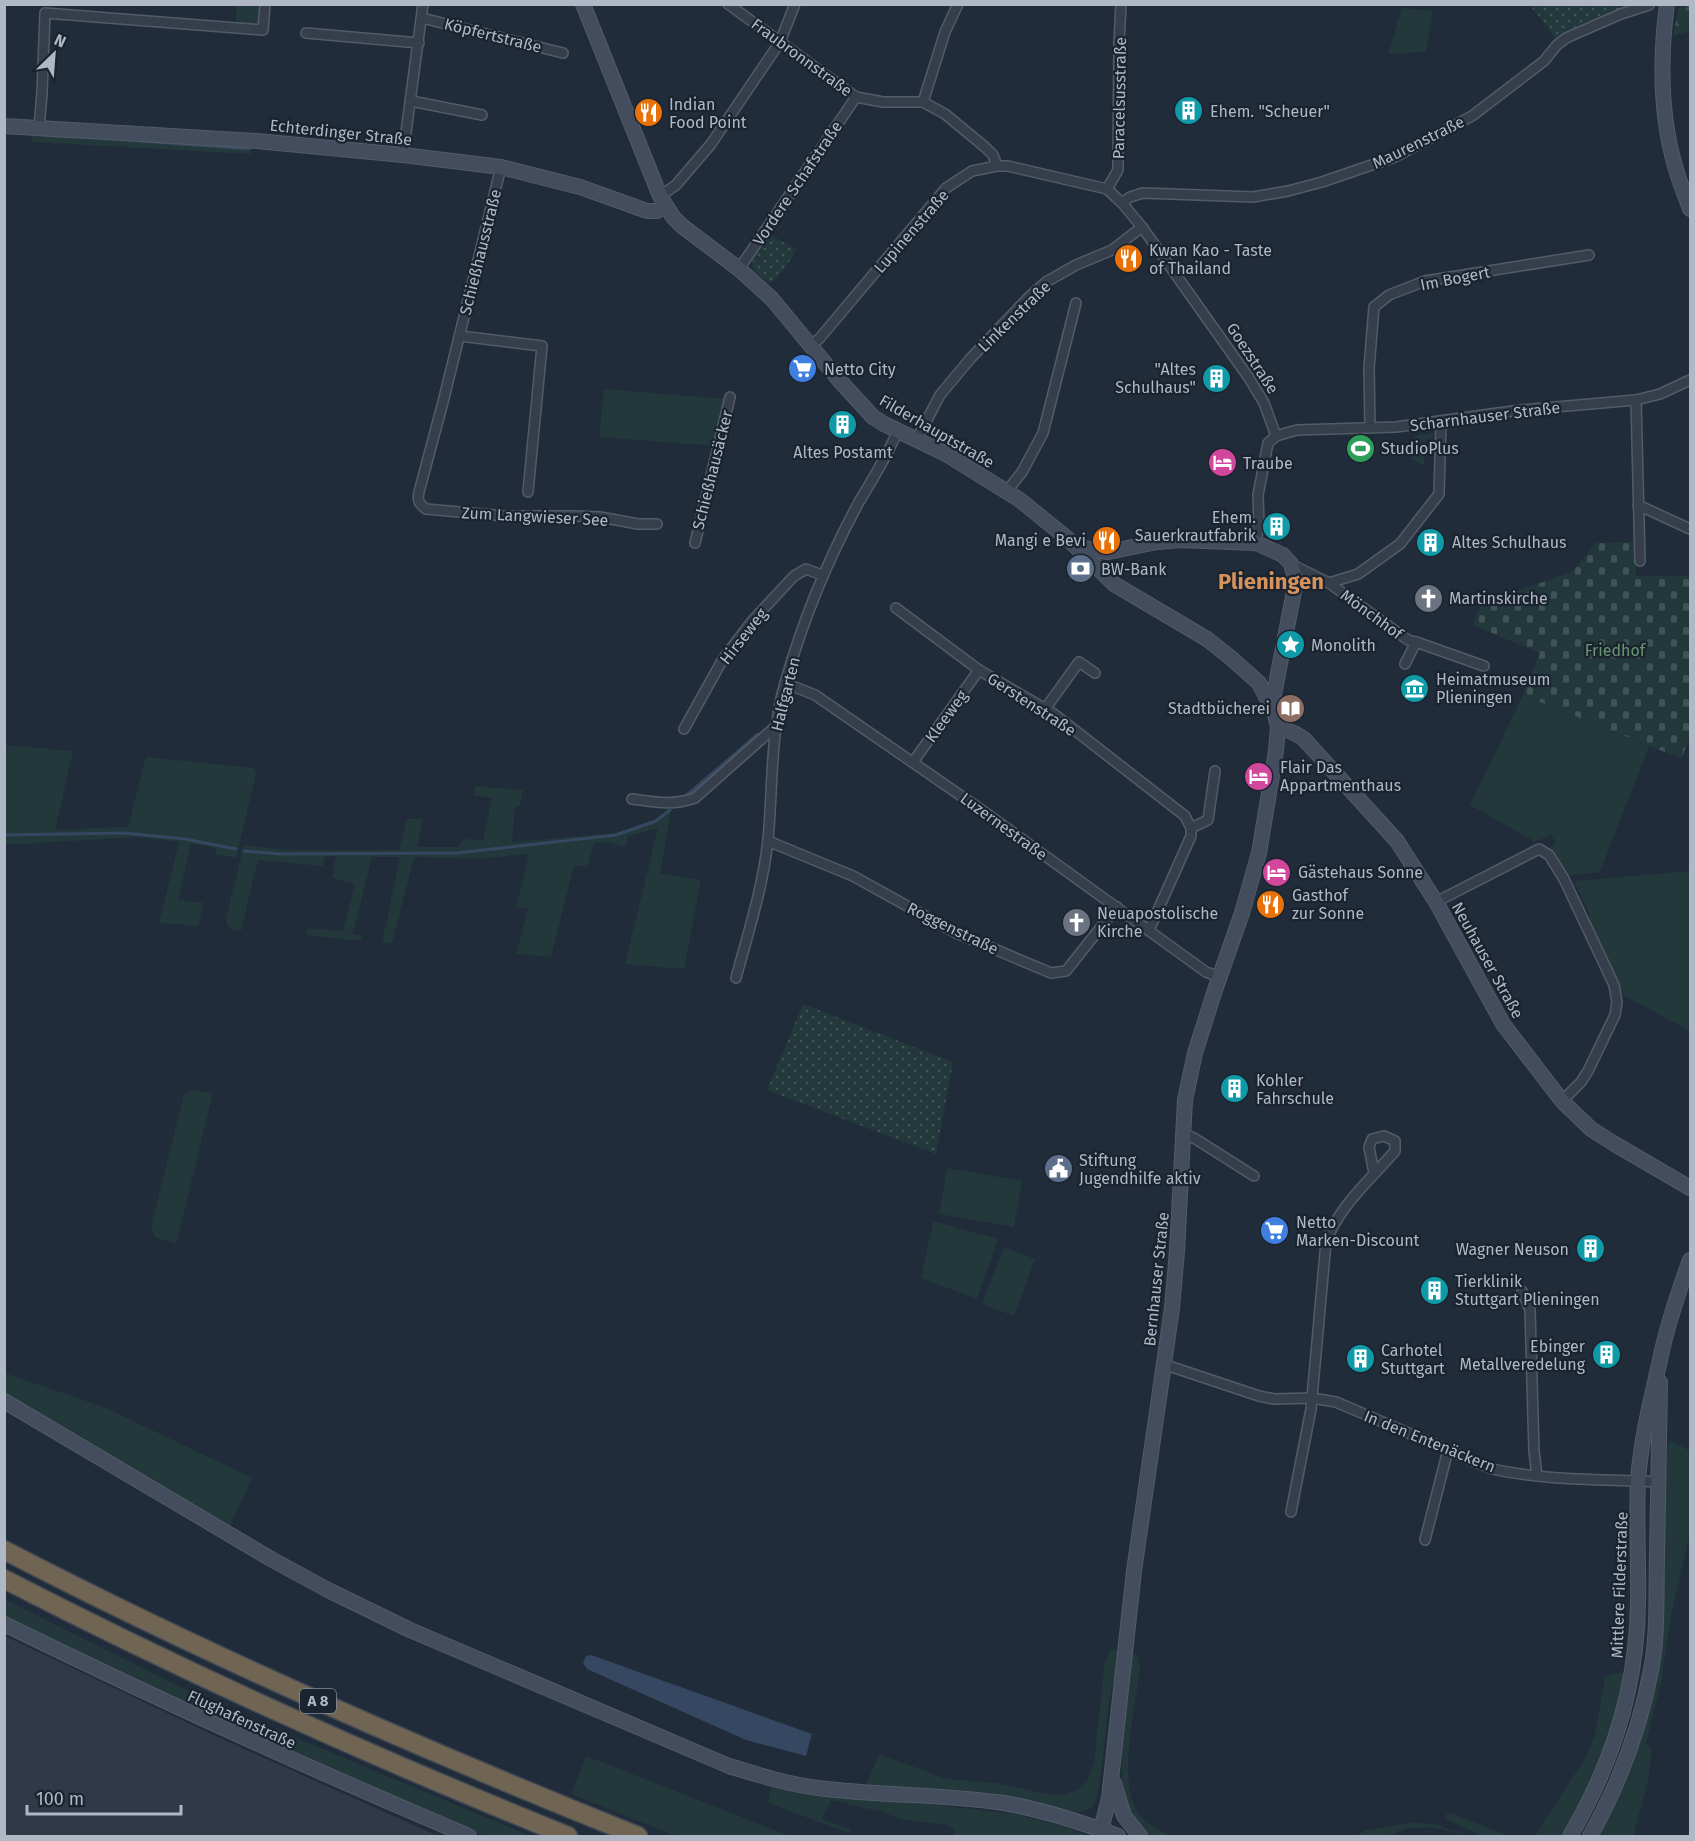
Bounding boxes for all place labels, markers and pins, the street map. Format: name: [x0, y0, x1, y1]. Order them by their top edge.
place label: Indian Food Point: [669, 95, 747, 132]
building icon: Ehem. "Scheuer": [1173, 95, 1205, 127]
restaurant icon: Indian Food Point: [632, 97, 664, 129]
place label: Ehem. "Scheuer": [1210, 102, 1330, 121]
place label: Kwan Kao - Taste of Thailand: [1149, 241, 1272, 278]
restaurant icon: Kwan Kao - Taste of Thailand: [1112, 243, 1144, 275]
supermarket icon: Netto City: [787, 353, 819, 385]
place label: Netto City: [824, 360, 896, 379]
place label: "Altes Schulhaus": [1115, 360, 1196, 397]
building icon: "Altes Schulhaus": [1201, 362, 1233, 394]
building icon: Altes Postamt: [827, 408, 859, 440]
sports icon: StudioPlus: [1344, 432, 1376, 464]
place label: StudioPlus: [1381, 439, 1459, 458]
place label: Altes Postamt: [793, 443, 893, 462]
hotel icon: Traube: [1206, 447, 1238, 479]
place label: Traube: [1243, 454, 1293, 473]
place label: Ehem. Sauerkrautfabrik: [1135, 508, 1257, 545]
building icon: Ehem. Sauerkrautfabrik: [1261, 510, 1293, 542]
restaurant icon: Mangi e Bevi: [1091, 524, 1123, 556]
building icon: Altes Schulhaus: [1415, 526, 1447, 558]
place label: Mangi e Bevi: [995, 531, 1086, 550]
place label: Altes Schulhaus: [1452, 533, 1566, 552]
bank icon: BW-Bank: [1064, 553, 1096, 585]
place label: BW-Bank: [1101, 560, 1167, 579]
church icon: Martinskirche: [1412, 582, 1444, 614]
place label: Martinskirche: [1449, 589, 1548, 608]
place icon: Monolith: [1274, 629, 1306, 661]
place label: Monolith: [1311, 636, 1376, 655]
place label: Heimatmuseum Plieningen: [1436, 670, 1551, 707]
museum icon: Heimatmuseum Plieningen: [1399, 672, 1431, 704]
library icon: Stadtbücherei: [1275, 692, 1307, 724]
place label: Stadtbücherei: [1168, 699, 1270, 718]
place label: Flair Das Appartmenthaus: [1280, 758, 1401, 795]
hotel icon: Flair Das Appartmenthaus: [1243, 760, 1275, 792]
hotel icon: Gästehaus Sonne: [1261, 856, 1293, 888]
place label: Gästehaus Sonne: [1298, 863, 1423, 882]
place label: Gasthof zur Sonne: [1292, 886, 1364, 923]
restaurant icon: Gasthof zur Sonne: [1255, 888, 1287, 920]
place label: Neuapostolische Kirche: [1097, 904, 1218, 941]
church icon: Neuapostolische Kirche: [1060, 906, 1092, 938]
place label: Kohler Fahrschule: [1256, 1071, 1334, 1108]
building icon: Kohler Fahrschule: [1219, 1073, 1251, 1105]
place label: Stiftung Jugendhilfe aktiv: [1079, 1151, 1201, 1188]
public building icon: Stiftung Jugendhilfe aktiv: [1042, 1153, 1074, 1185]
place label: Netto Marken-Discount: [1296, 1213, 1420, 1250]
supermarket icon: Netto Marken-Discount: [1259, 1215, 1291, 1247]
building icon: Wagner Neuson: [1574, 1233, 1606, 1265]
place label: Wagner Neuson: [1456, 1240, 1569, 1259]
place label: Tierklinik Stuttgart Plieningen: [1455, 1272, 1600, 1309]
building icon: Tierklinik Stuttgart Plieningen: [1418, 1274, 1450, 1306]
place label: Ebinger Metallveredelung: [1459, 1337, 1586, 1374]
building icon: Ebinger Metallveredelung: [1590, 1339, 1622, 1371]
place label: Carhotel Stuttgart: [1381, 1341, 1445, 1378]
building icon: Carhotel Stuttgart: [1344, 1343, 1376, 1375]

